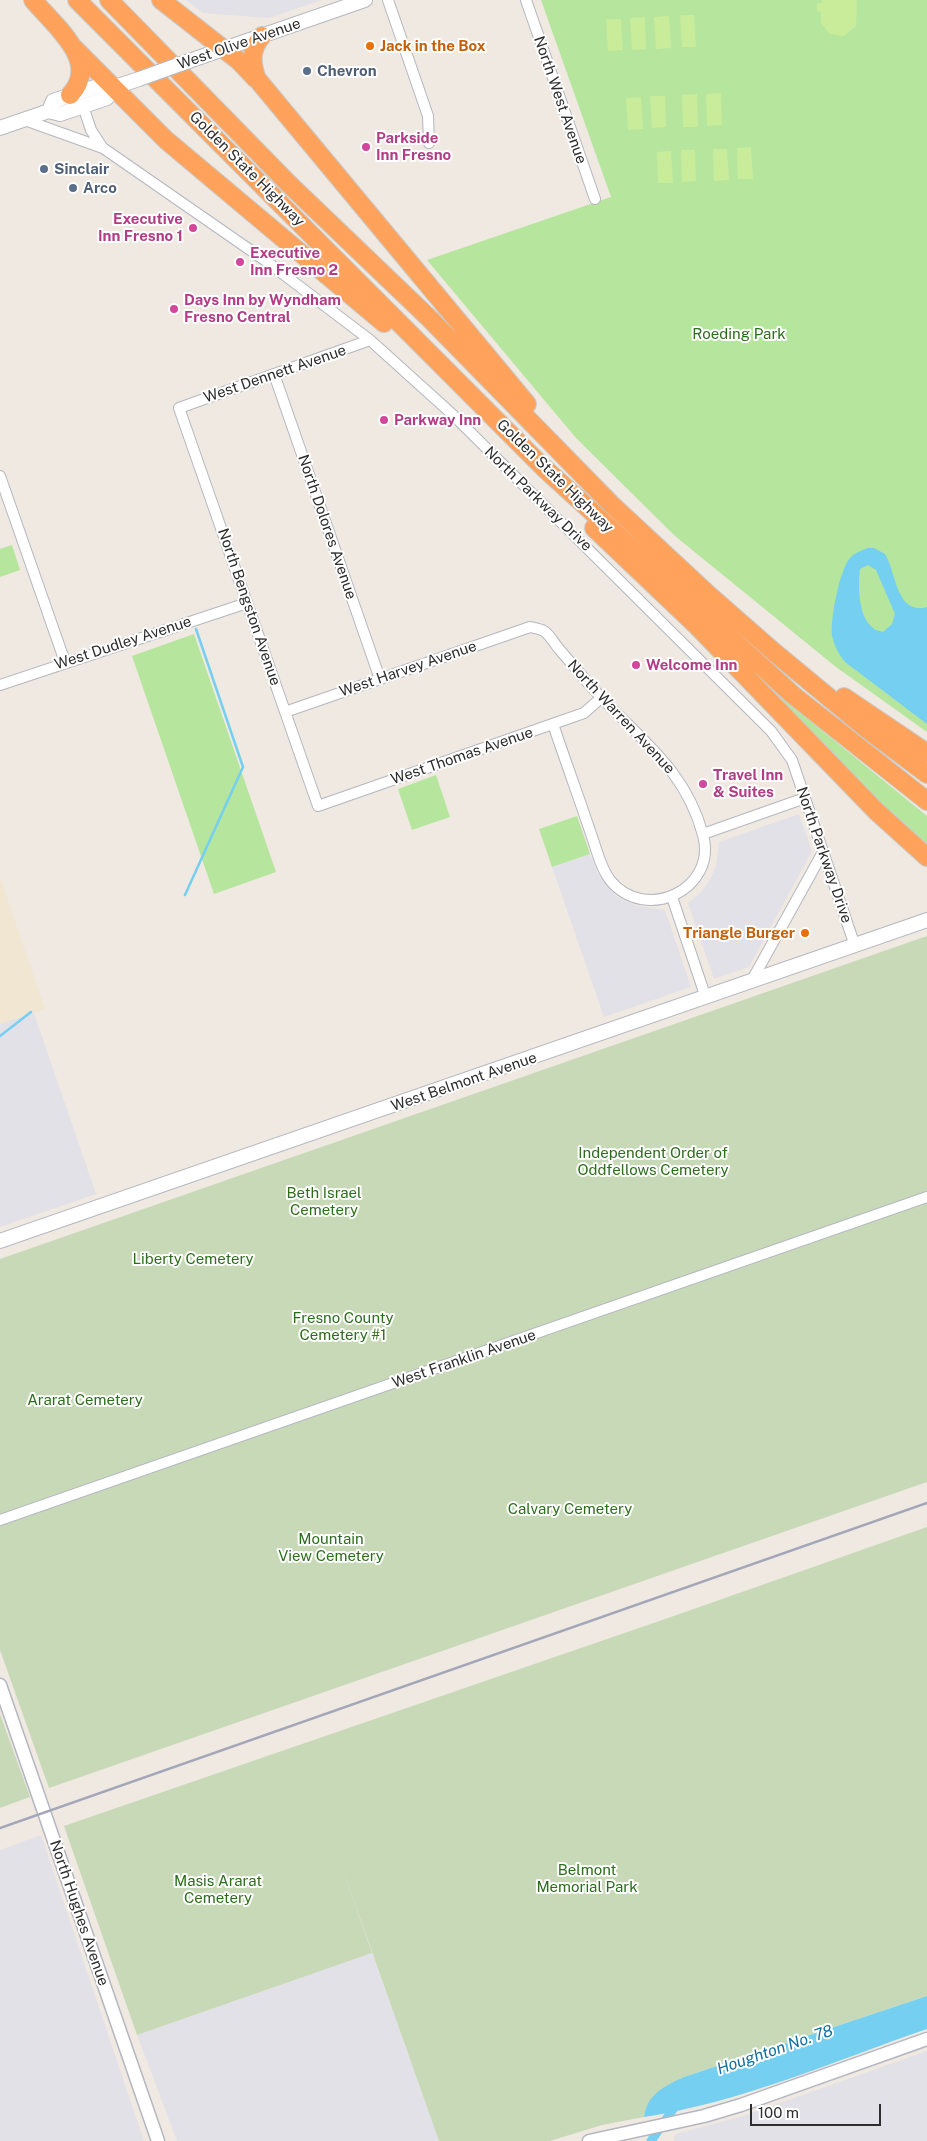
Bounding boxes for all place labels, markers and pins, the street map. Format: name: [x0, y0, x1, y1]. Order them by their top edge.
place label: Jack in the Box: [380, 37, 485, 55]
marker: Jack in the Box: [364, 40, 376, 52]
place label: Chevron: [317, 62, 377, 80]
marker: Chevron: [301, 65, 313, 77]
place label: Parkside Inn Fresno: [376, 129, 451, 164]
marker: Parkside Inn Fresno: [360, 141, 372, 153]
place label: Sinclair: [54, 160, 109, 178]
marker: Sinclair: [38, 163, 50, 175]
place label: Arco: [83, 179, 117, 197]
marker: Arco: [67, 182, 79, 194]
place label: Executive Inn Fresno 1: [98, 210, 183, 245]
marker: Executive Inn Fresno 1: [187, 222, 199, 234]
place label: Executive Inn Fresno 2: [250, 244, 338, 279]
marker: Executive Inn Fresno 2: [234, 256, 246, 268]
place label: Days Inn by Wyndham Fresno Central: [184, 291, 341, 326]
marker: Days Inn by Wyndham Fresno Central: [168, 303, 180, 315]
place label: Parkway Inn: [394, 411, 481, 429]
marker: Parkway Inn: [378, 414, 390, 426]
place label: Welcome Inn: [646, 656, 737, 674]
marker: Welcome Inn: [630, 659, 642, 671]
place label: Travel Inn & Suites: [713, 766, 783, 801]
marker: Travel Inn & Suites: [697, 778, 709, 790]
place label: Triangle Burger: [683, 924, 795, 942]
marker: Triangle Burger: [799, 927, 811, 939]

